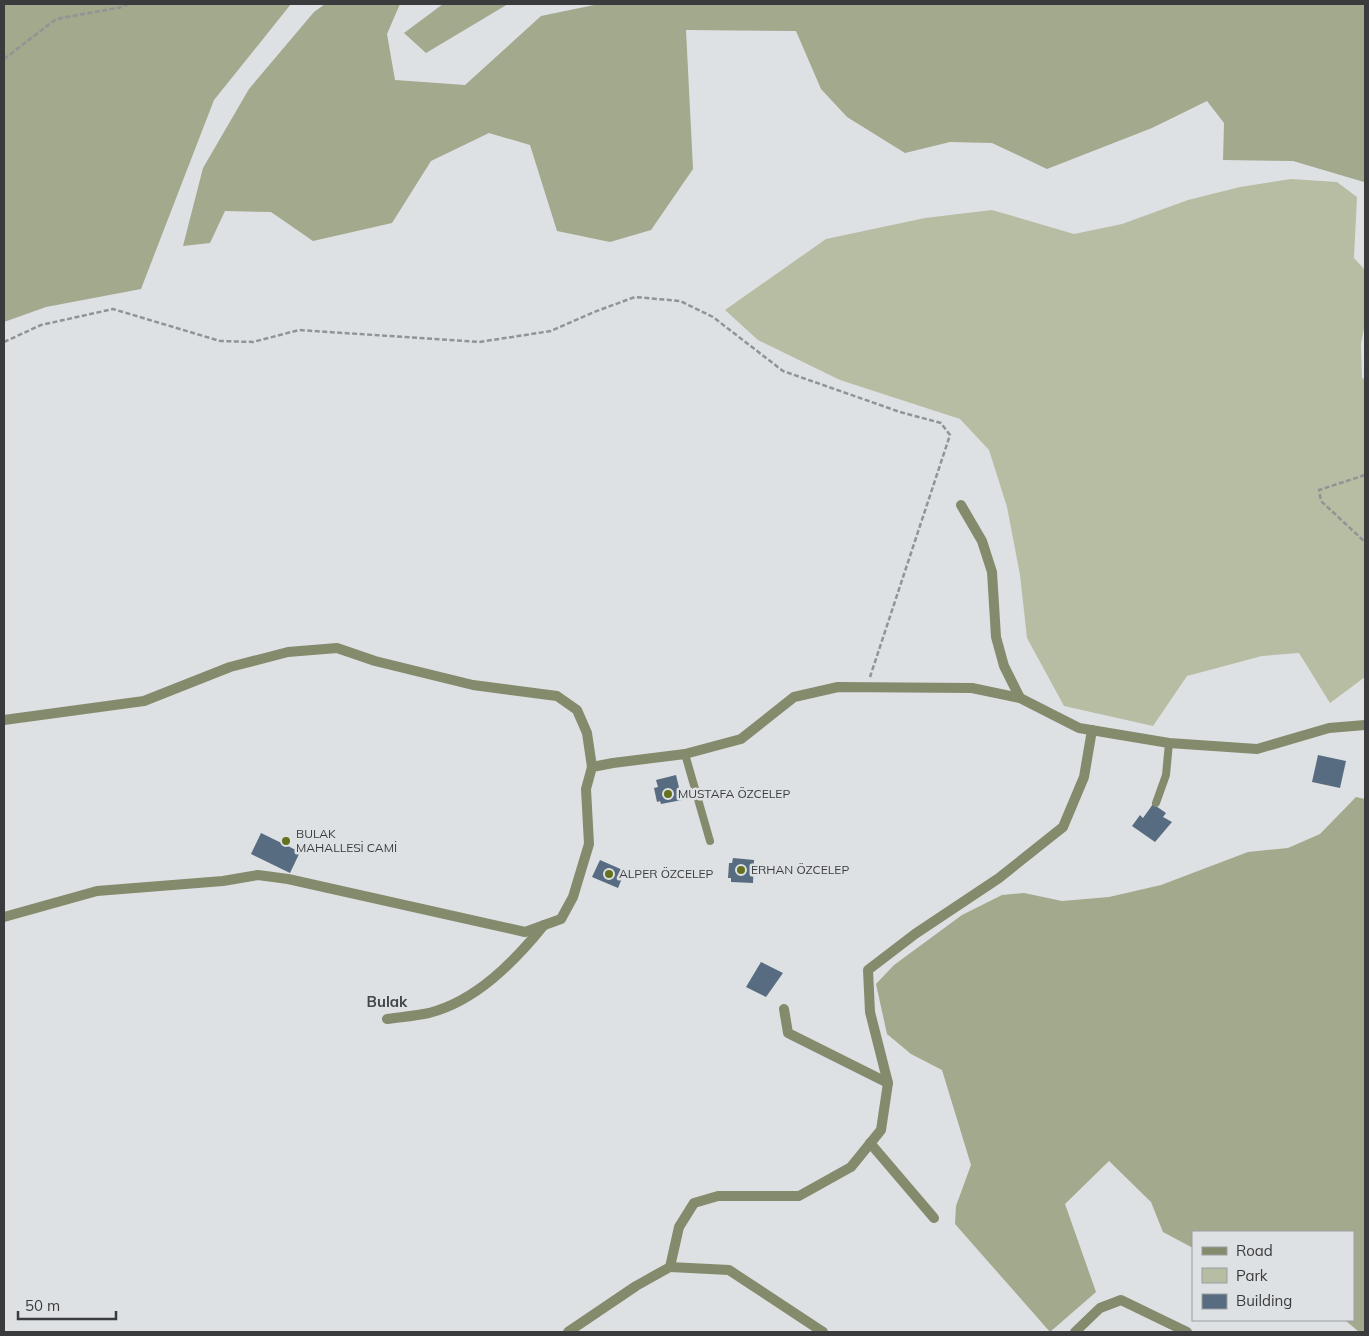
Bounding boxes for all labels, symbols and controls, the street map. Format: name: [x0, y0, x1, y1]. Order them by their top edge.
place label: MUSTAFA ÖZCELEP: [678, 786, 790, 801]
marker: MUSTAFA ÖZCELEP: [662, 788, 674, 800]
place label: BULAK MAHALLESİ CAMİ: [296, 826, 397, 855]
marker: BULAK MAHALLESİ CAMİ: [280, 835, 292, 847]
place label: ERHAN ÖZCELEP: [751, 862, 849, 877]
marker: ERHAN ÖZCELEP: [735, 864, 747, 876]
place label: ALPER ÖZCELEP: [619, 866, 714, 881]
marker: ALPER ÖZCELEP: [603, 868, 615, 880]
district label: Bulak: [367, 992, 408, 1011]
legend: [1192, 1231, 1354, 1321]
text: Road: [1236, 1241, 1273, 1260]
text: Park: [1236, 1266, 1268, 1285]
scale bar: [18, 1288, 115, 1320]
text: Building: [1236, 1291, 1292, 1310]
text: 50 m: [25, 1296, 60, 1315]

